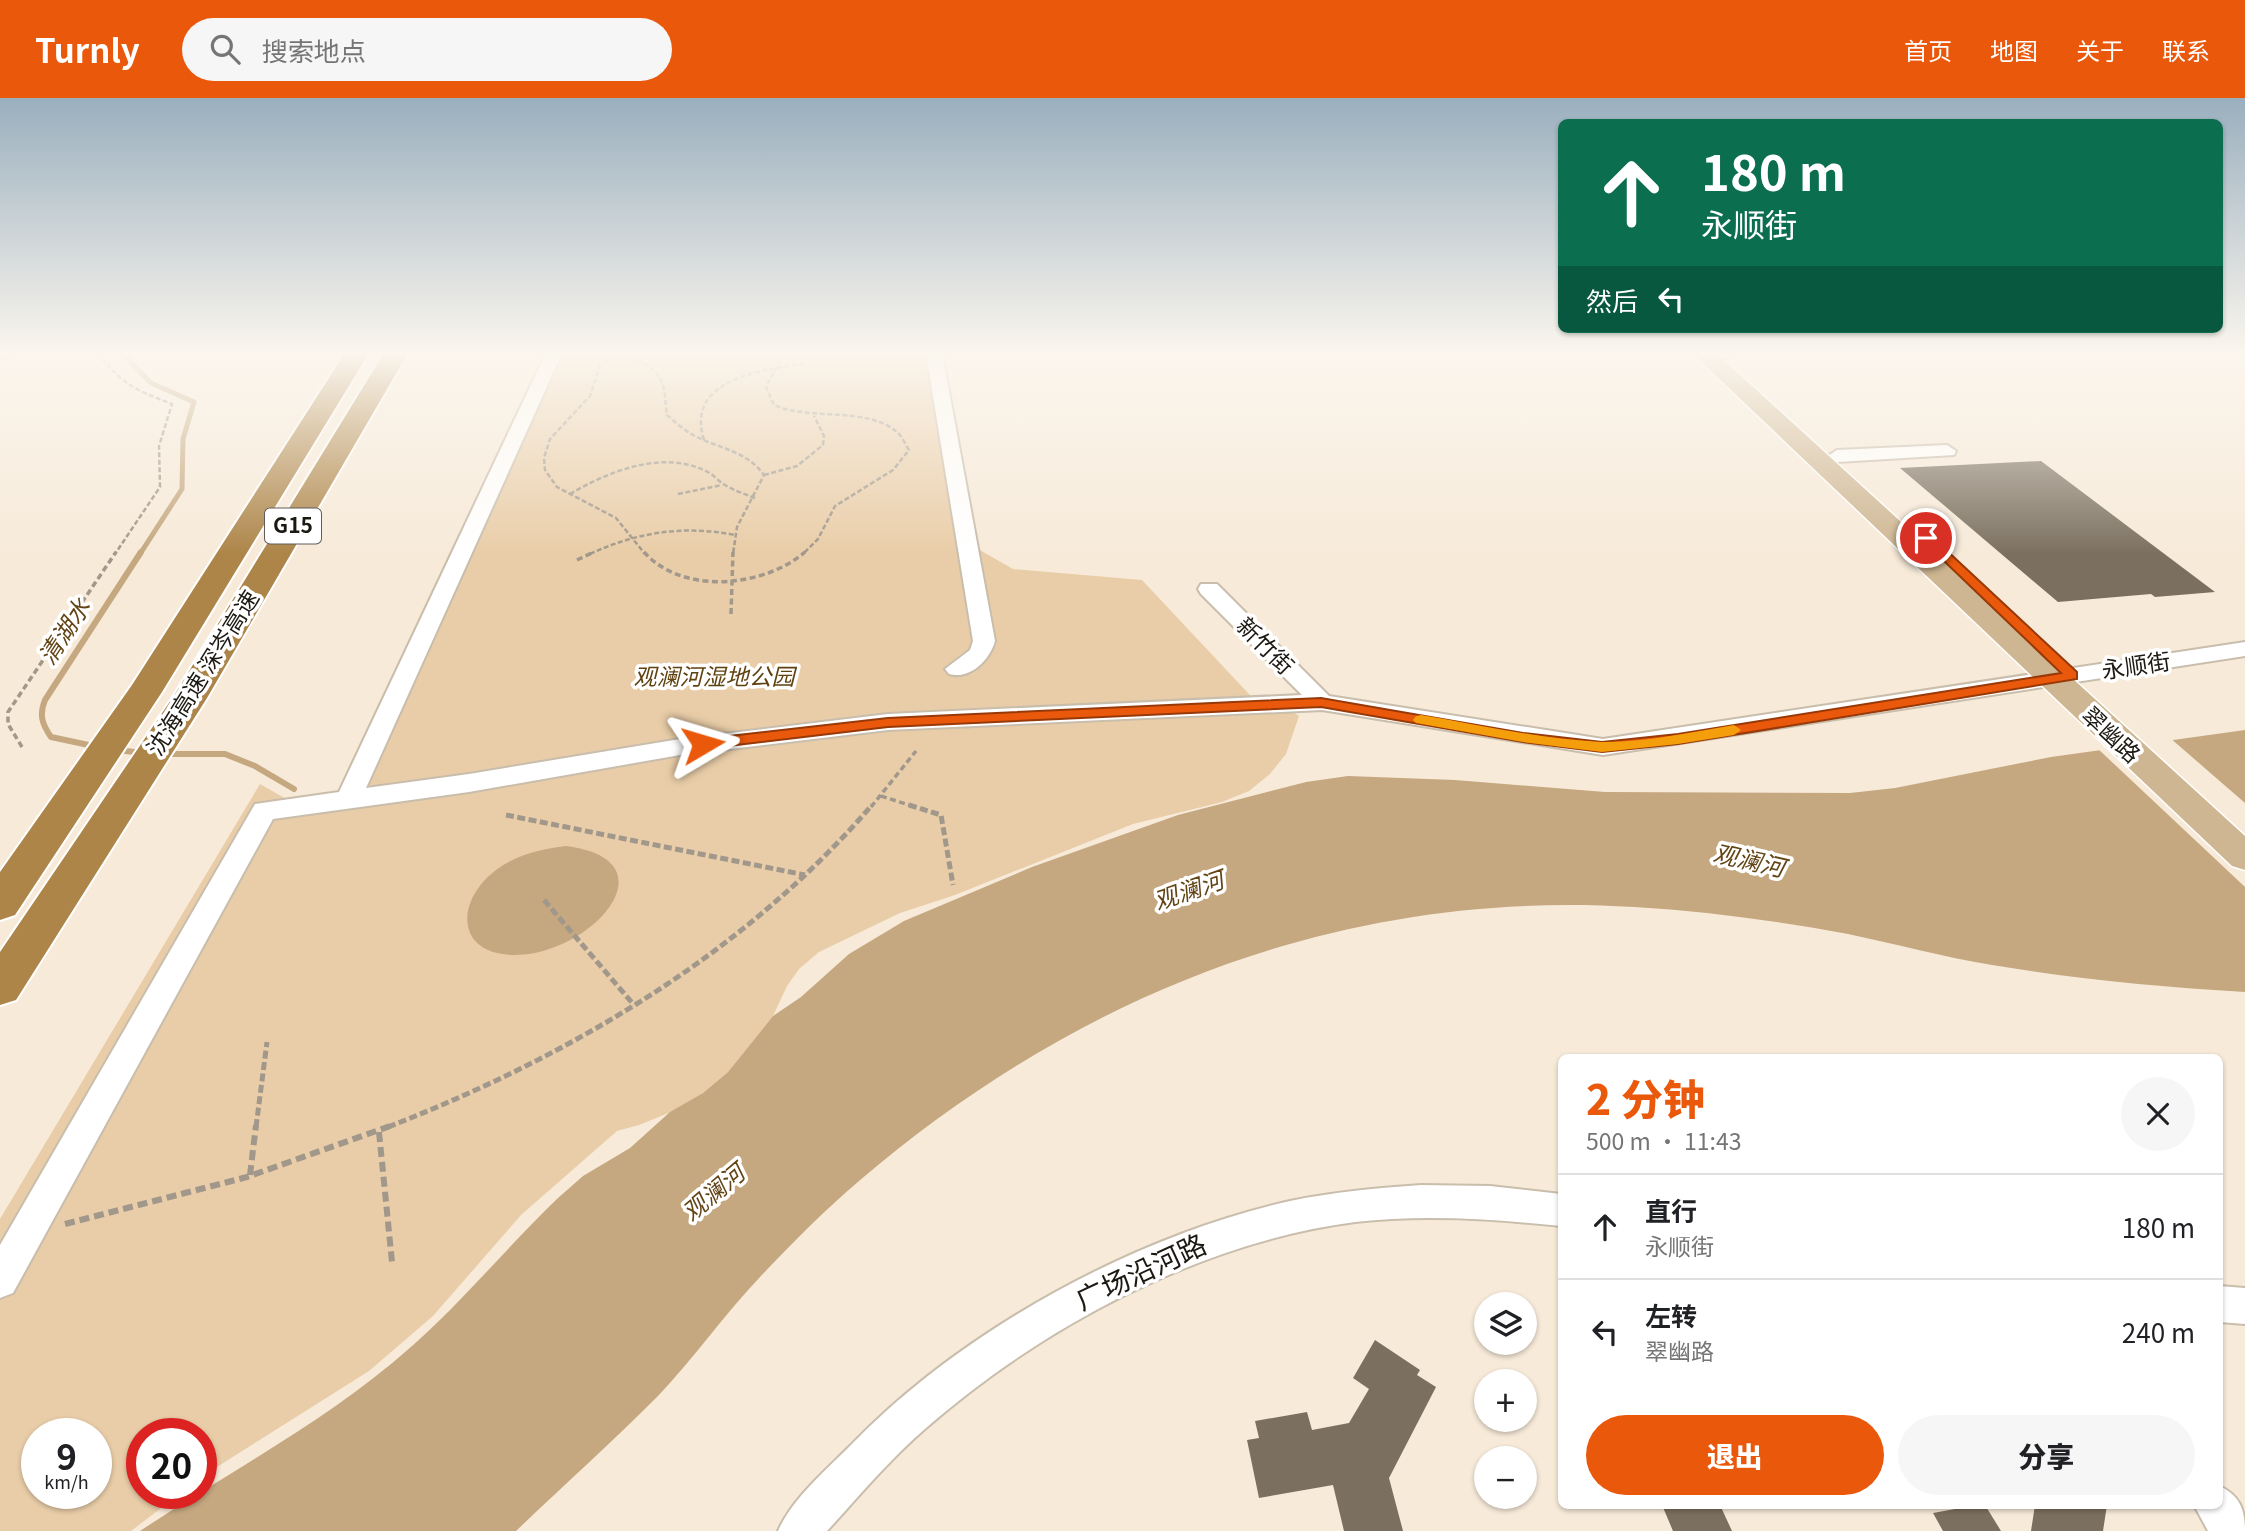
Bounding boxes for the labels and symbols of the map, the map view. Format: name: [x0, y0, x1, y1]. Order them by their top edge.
road number: G15: [265, 508, 321, 544]
pin: [1896, 508, 1956, 568]
street label: 沈海高速 深岑高速: [137, 583, 266, 761]
water label: 清湖水: [29, 590, 98, 670]
street label: 新竹街: [1230, 608, 1303, 681]
street label: 永顺街: [2099, 642, 2172, 686]
park label: 观澜河湿地公园: [634, 658, 798, 692]
street label: 翠幽路: [2076, 698, 2149, 769]
position arrow: [666, 707, 740, 781]
water label: 观澜河: [1711, 833, 1792, 885]
water label: 观澜河: [1148, 859, 1232, 917]
water label: 观澜河: [674, 1152, 754, 1228]
street label: 广场沿河路: [1068, 1222, 1212, 1318]
speed limit sign: 20: [126, 1418, 217, 1509]

